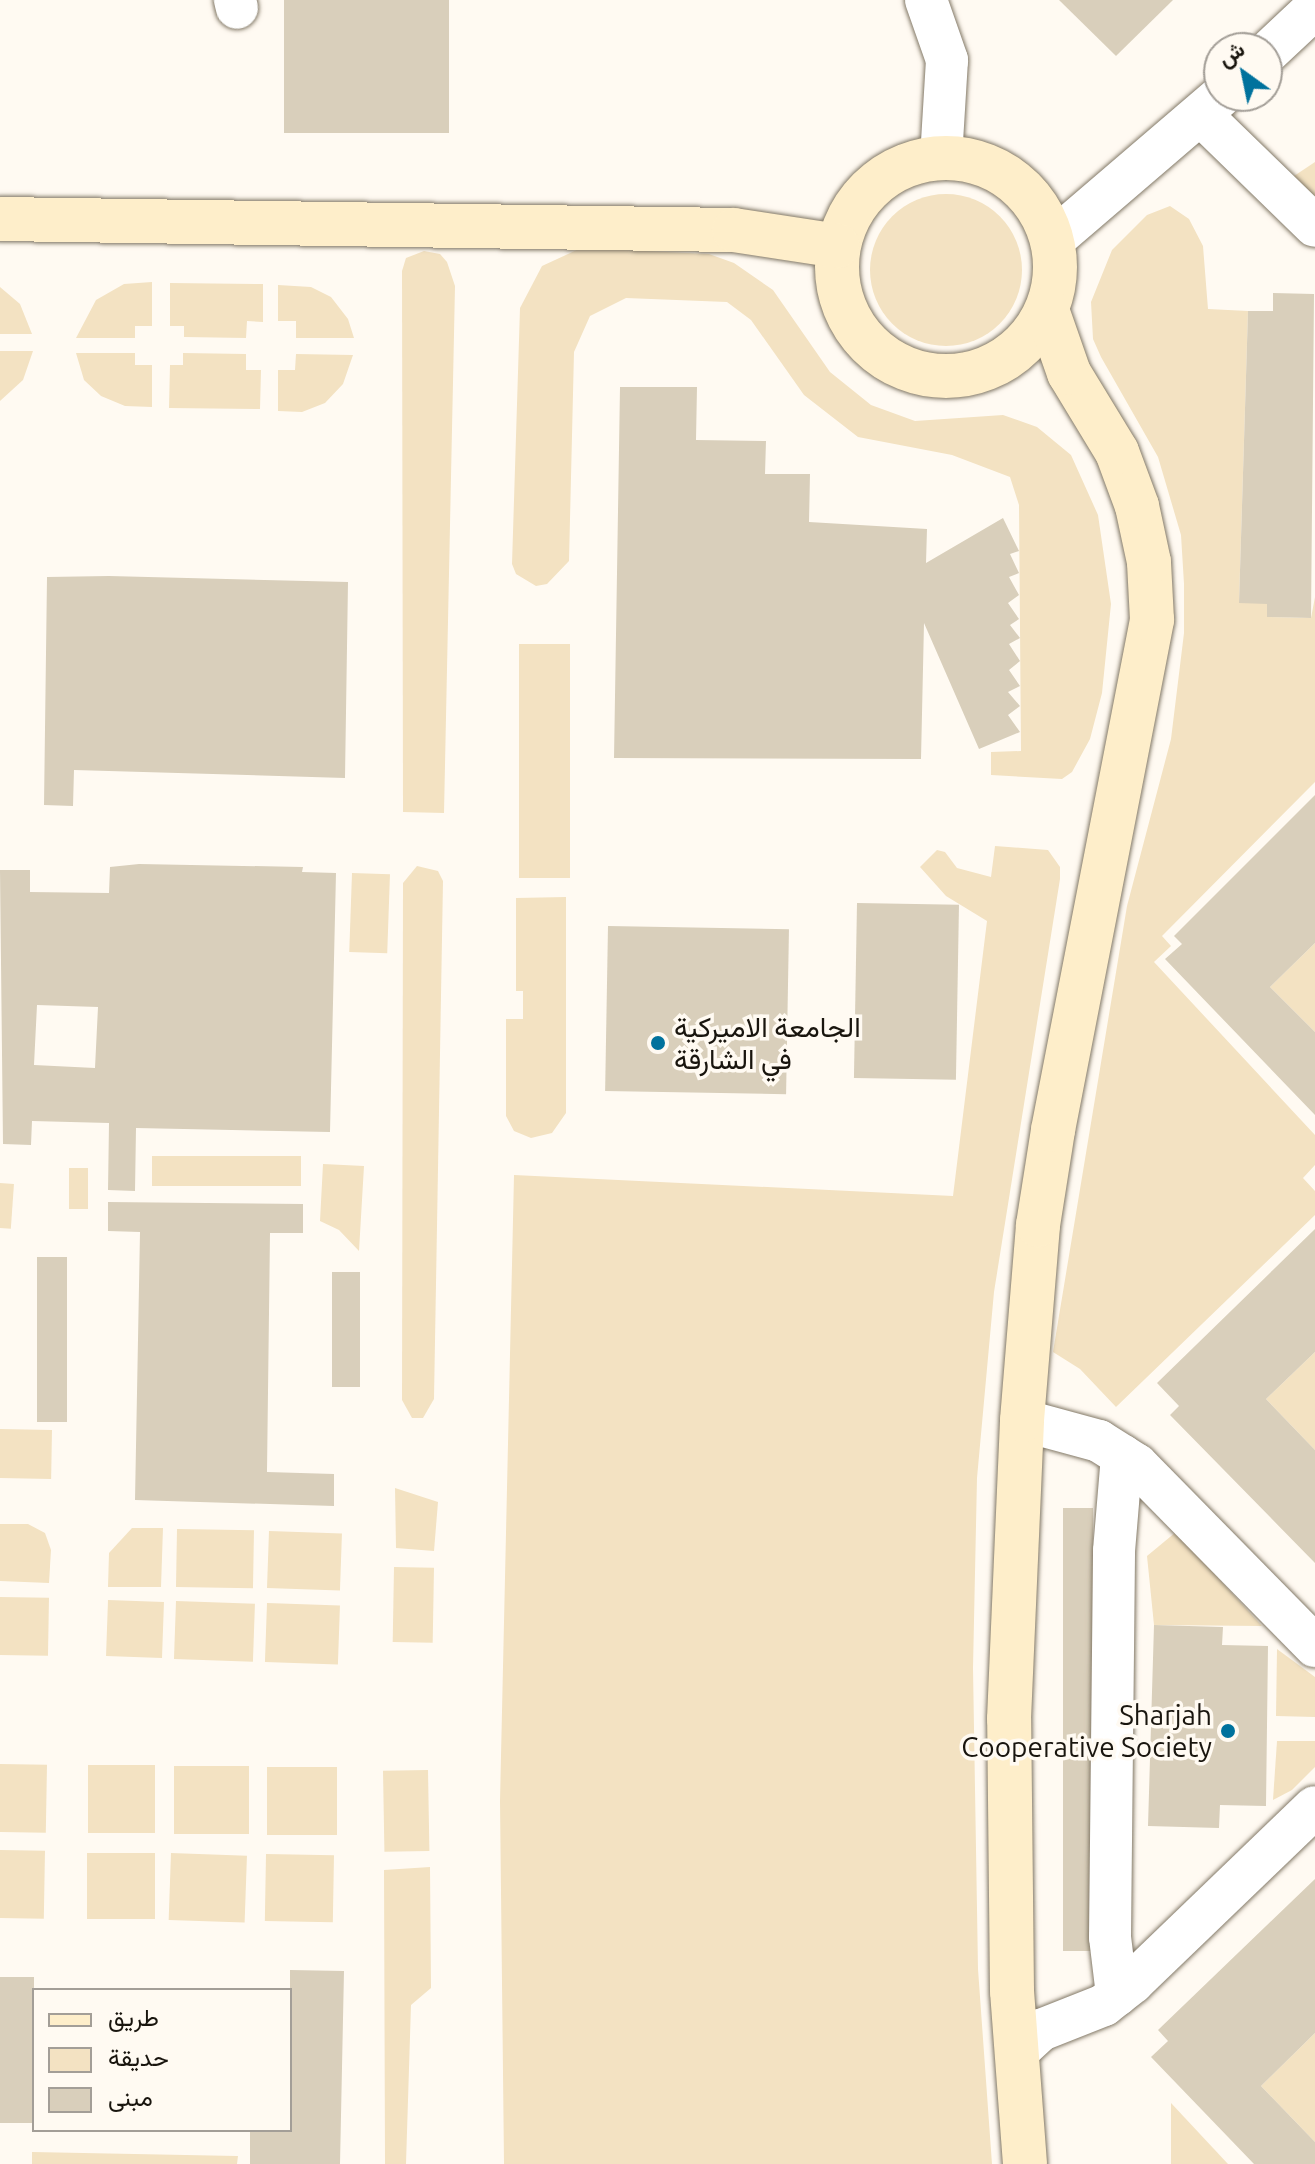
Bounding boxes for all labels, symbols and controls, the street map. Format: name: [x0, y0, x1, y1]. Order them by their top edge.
north arrow: [1203, 32, 1283, 112]
text: ش: [1213, 35, 1249, 71]
place label: الجامعة الاميركية في الشارقة: [674, 1010, 861, 1076]
marker: الجامعة الاميركية في الشارقة: [649, 1034, 667, 1052]
place label: Sharjah Cooperative Society: [961, 1698, 1212, 1764]
marker: Sharjah Cooperative Society: [1219, 1722, 1237, 1740]
legend: [32, 1988, 292, 2132]
text: طريق: [108, 2004, 159, 2031]
text: حديقة: [108, 2044, 169, 2071]
text: مبنى: [108, 2084, 153, 2111]

